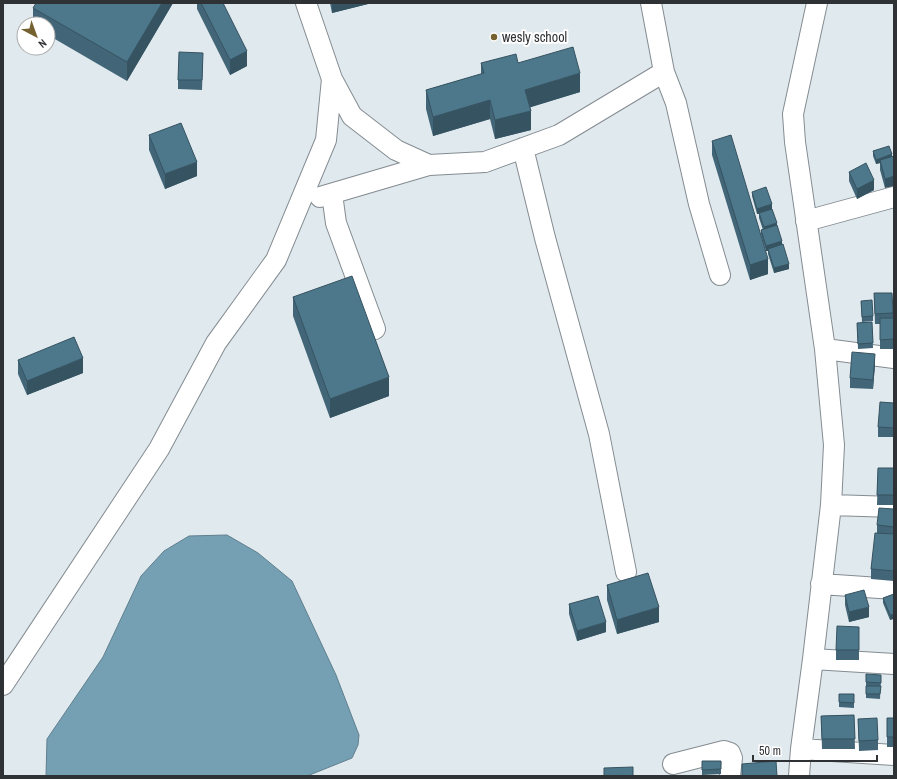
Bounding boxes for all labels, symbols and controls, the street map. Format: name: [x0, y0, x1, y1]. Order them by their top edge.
north arrow: [16, 16, 56, 56]
place label: wesly school: [502, 28, 567, 46]
marker: wesly school: [489, 32, 499, 42]
text: N: [36, 36, 50, 51]
scale bar: [753, 737, 877, 763]
text: 50 m: [759, 743, 781, 759]

